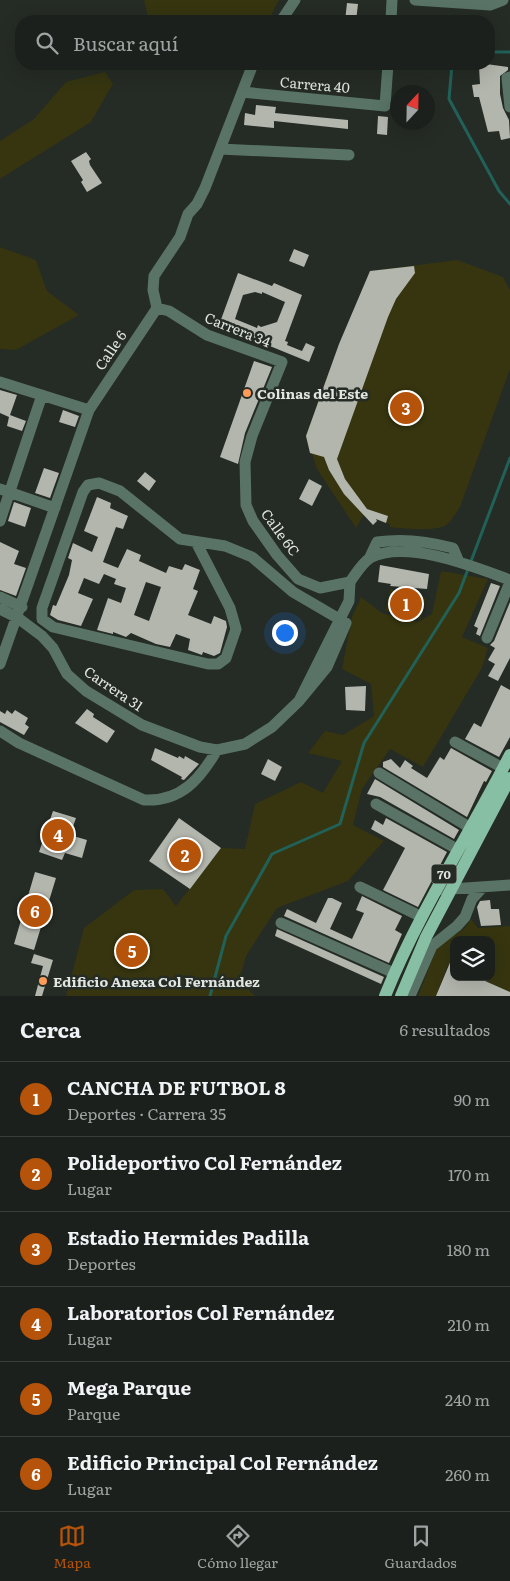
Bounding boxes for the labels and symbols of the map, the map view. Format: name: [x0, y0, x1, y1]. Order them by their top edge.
street label: Carrera 40: [279, 71, 351, 97]
north arrow: [390, 85, 435, 130]
street label: Carrera 34: [202, 307, 274, 351]
street label: Calle 6: [89, 326, 131, 374]
place label: Colinas del Este: [257, 383, 368, 403]
marker: Colinas del Este: [241, 387, 253, 399]
pin: 3: [390, 389, 422, 427]
street label: Calle 6C: [257, 504, 305, 560]
pin: 1: [390, 585, 422, 623]
your location: [272, 620, 298, 646]
street label: Carrera 31: [80, 661, 148, 715]
pin: 4: [42, 816, 74, 854]
pin: 2: [169, 836, 201, 874]
road number: 70: [432, 864, 456, 884]
pin: 6: [19, 892, 51, 930]
pin: 5: [116, 932, 148, 970]
place label: Edificio Anexa Col Fernández: [53, 971, 260, 991]
marker: Edificio Anexa Col Fernández: [37, 975, 49, 987]

